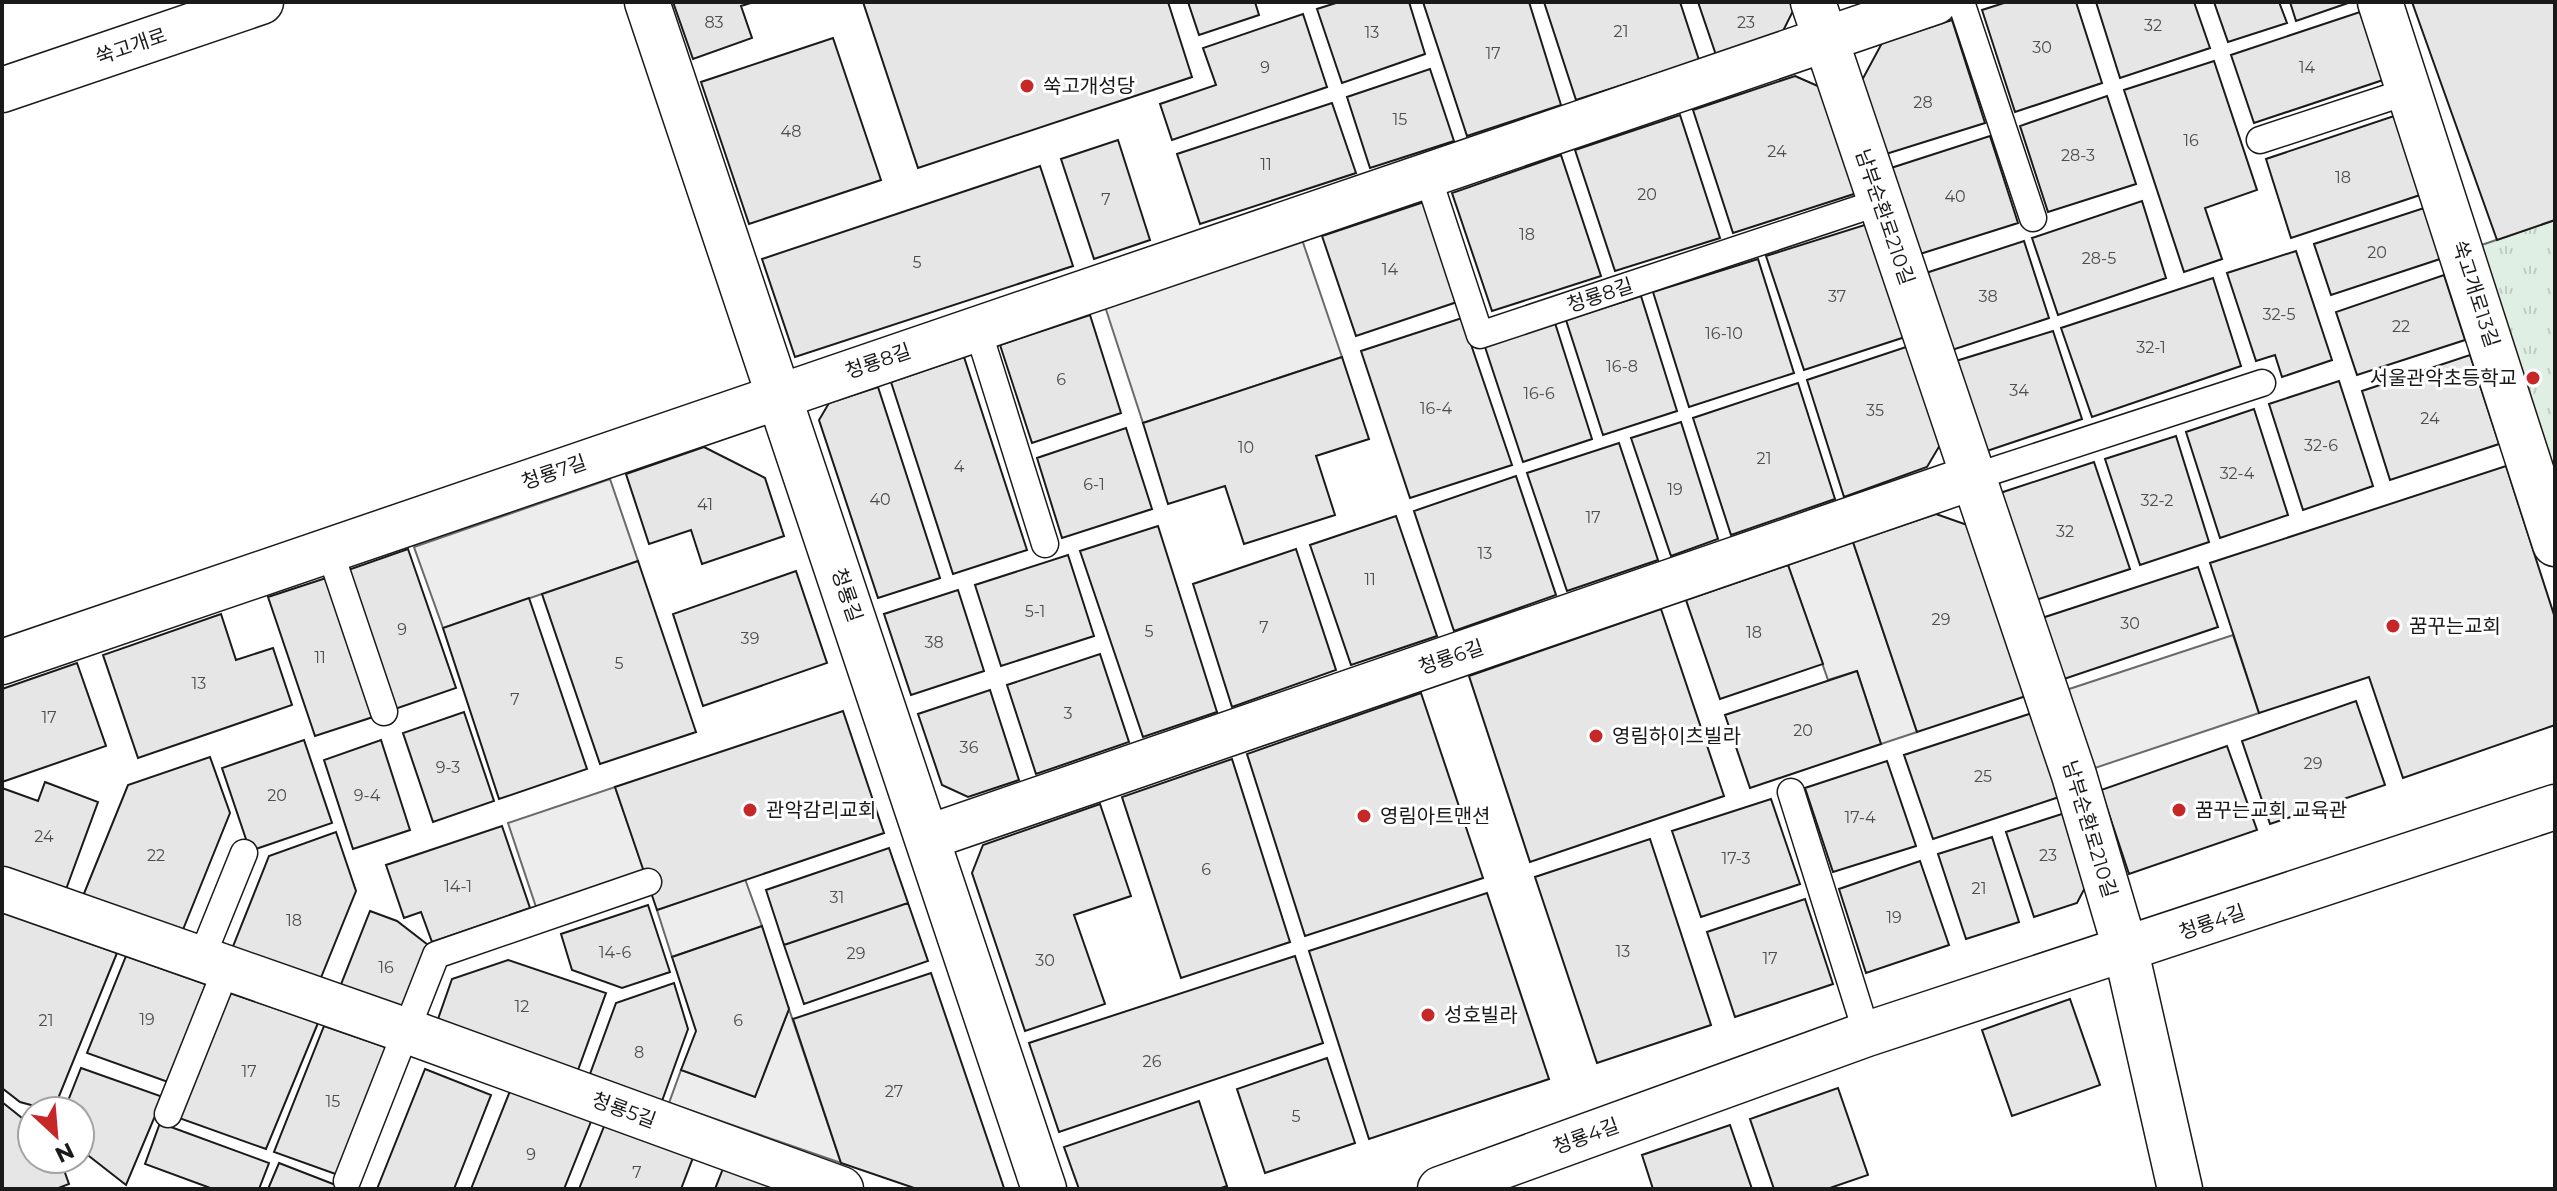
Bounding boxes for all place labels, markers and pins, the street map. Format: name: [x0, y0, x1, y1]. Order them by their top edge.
place label: 쑥고개성당: [1043, 74, 1135, 98]
marker: 쑥고개성당: [1018, 77, 1036, 95]
place label: 서울관악초등학교: [2370, 366, 2517, 390]
marker: 서울관악초등학교: [2524, 369, 2542, 387]
place label: 꿈꾸는교회: [2409, 614, 2501, 638]
marker: 꿈꾸는교회: [2384, 617, 2402, 635]
place label: 영림하이츠빌라: [1612, 724, 1741, 748]
marker: 영림하이츠빌라: [1587, 727, 1605, 745]
place label: 관악감리교회: [766, 798, 876, 822]
place label: 꿈꾸는교회 교육관: [2195, 798, 2347, 822]
marker: 관악감리교회: [741, 801, 759, 819]
marker: 꿈꾸는교회 교육관: [2170, 801, 2188, 819]
place label: 영림아트맨션: [1380, 804, 1490, 828]
marker: 영림아트맨션: [1355, 807, 1373, 825]
place label: 성호빌라: [1444, 1003, 1518, 1027]
marker: 성호빌라: [1419, 1006, 1437, 1024]

